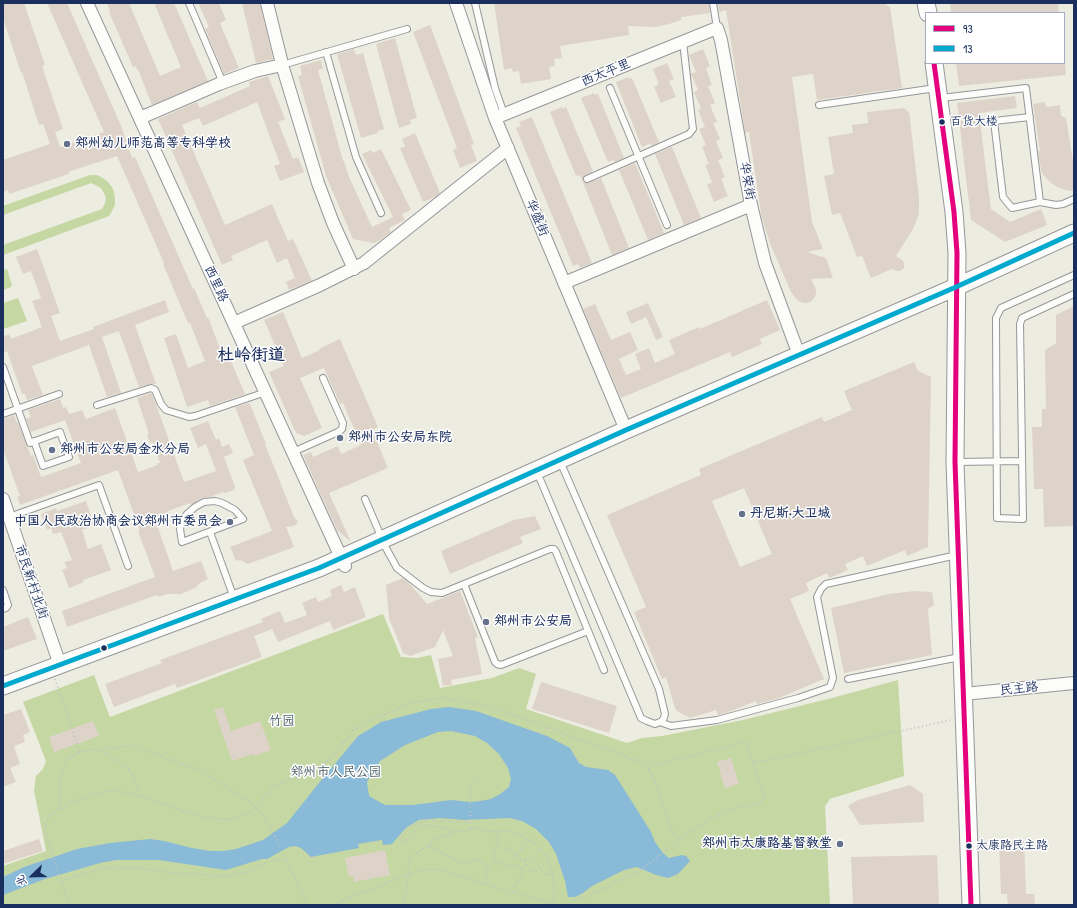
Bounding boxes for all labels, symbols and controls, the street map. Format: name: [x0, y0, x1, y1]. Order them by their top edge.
legend: [925, 12, 1065, 64]
text: 93: [963, 20, 973, 37]
text: 13: [963, 40, 973, 57]
street label: 西太平里: [579, 56, 633, 90]
place label: 百货大楼: [950, 115, 998, 129]
marker: 百货大楼: [937, 117, 947, 127]
place label: 郑州幼儿师范高等专科学校: [75, 136, 231, 152]
marker: 郑州幼儿师范高等专科学校: [62, 139, 72, 149]
street label: 华荣街: [736, 160, 758, 202]
street label: 华盛街: [522, 197, 552, 239]
street label: 西里路: [201, 263, 231, 305]
district label: 杜岭街道: [217, 345, 285, 365]
place label: 郑州市公安局东院: [348, 430, 452, 446]
marker: 郑州市公安局东院: [335, 433, 345, 443]
place label: 郑州市公安局金水分局: [60, 442, 190, 458]
marker: 郑州市公安局金水分局: [47, 445, 57, 455]
place label: 丹尼斯·大卫城: [750, 506, 831, 522]
marker: 丹尼斯·大卫城: [737, 509, 747, 519]
place label: 中国人民政治协商会议郑州市委员会: [14, 514, 222, 530]
marker: 中国人民政治协商会议郑州市委员会: [225, 517, 235, 527]
street label: 市民新村北街: [11, 543, 51, 621]
place label: 郑州市公安局: [494, 614, 572, 630]
marker: 郑州市公安局: [481, 617, 491, 627]
unlabelled marker: [99, 643, 109, 653]
street label: 民主路: [999, 679, 1039, 699]
park label: 竹园: [269, 714, 295, 730]
park label: 郑州市人民公园: [291, 765, 381, 781]
place label: 郑州市太康路基督教堂: [702, 836, 832, 852]
marker: 郑州市太康路基督教堂: [835, 839, 845, 849]
place label: 太康路民主路: [976, 839, 1048, 853]
marker: 太康路民主路: [964, 841, 974, 851]
north arrow: [12, 856, 52, 896]
text: 北: [12, 873, 30, 888]

